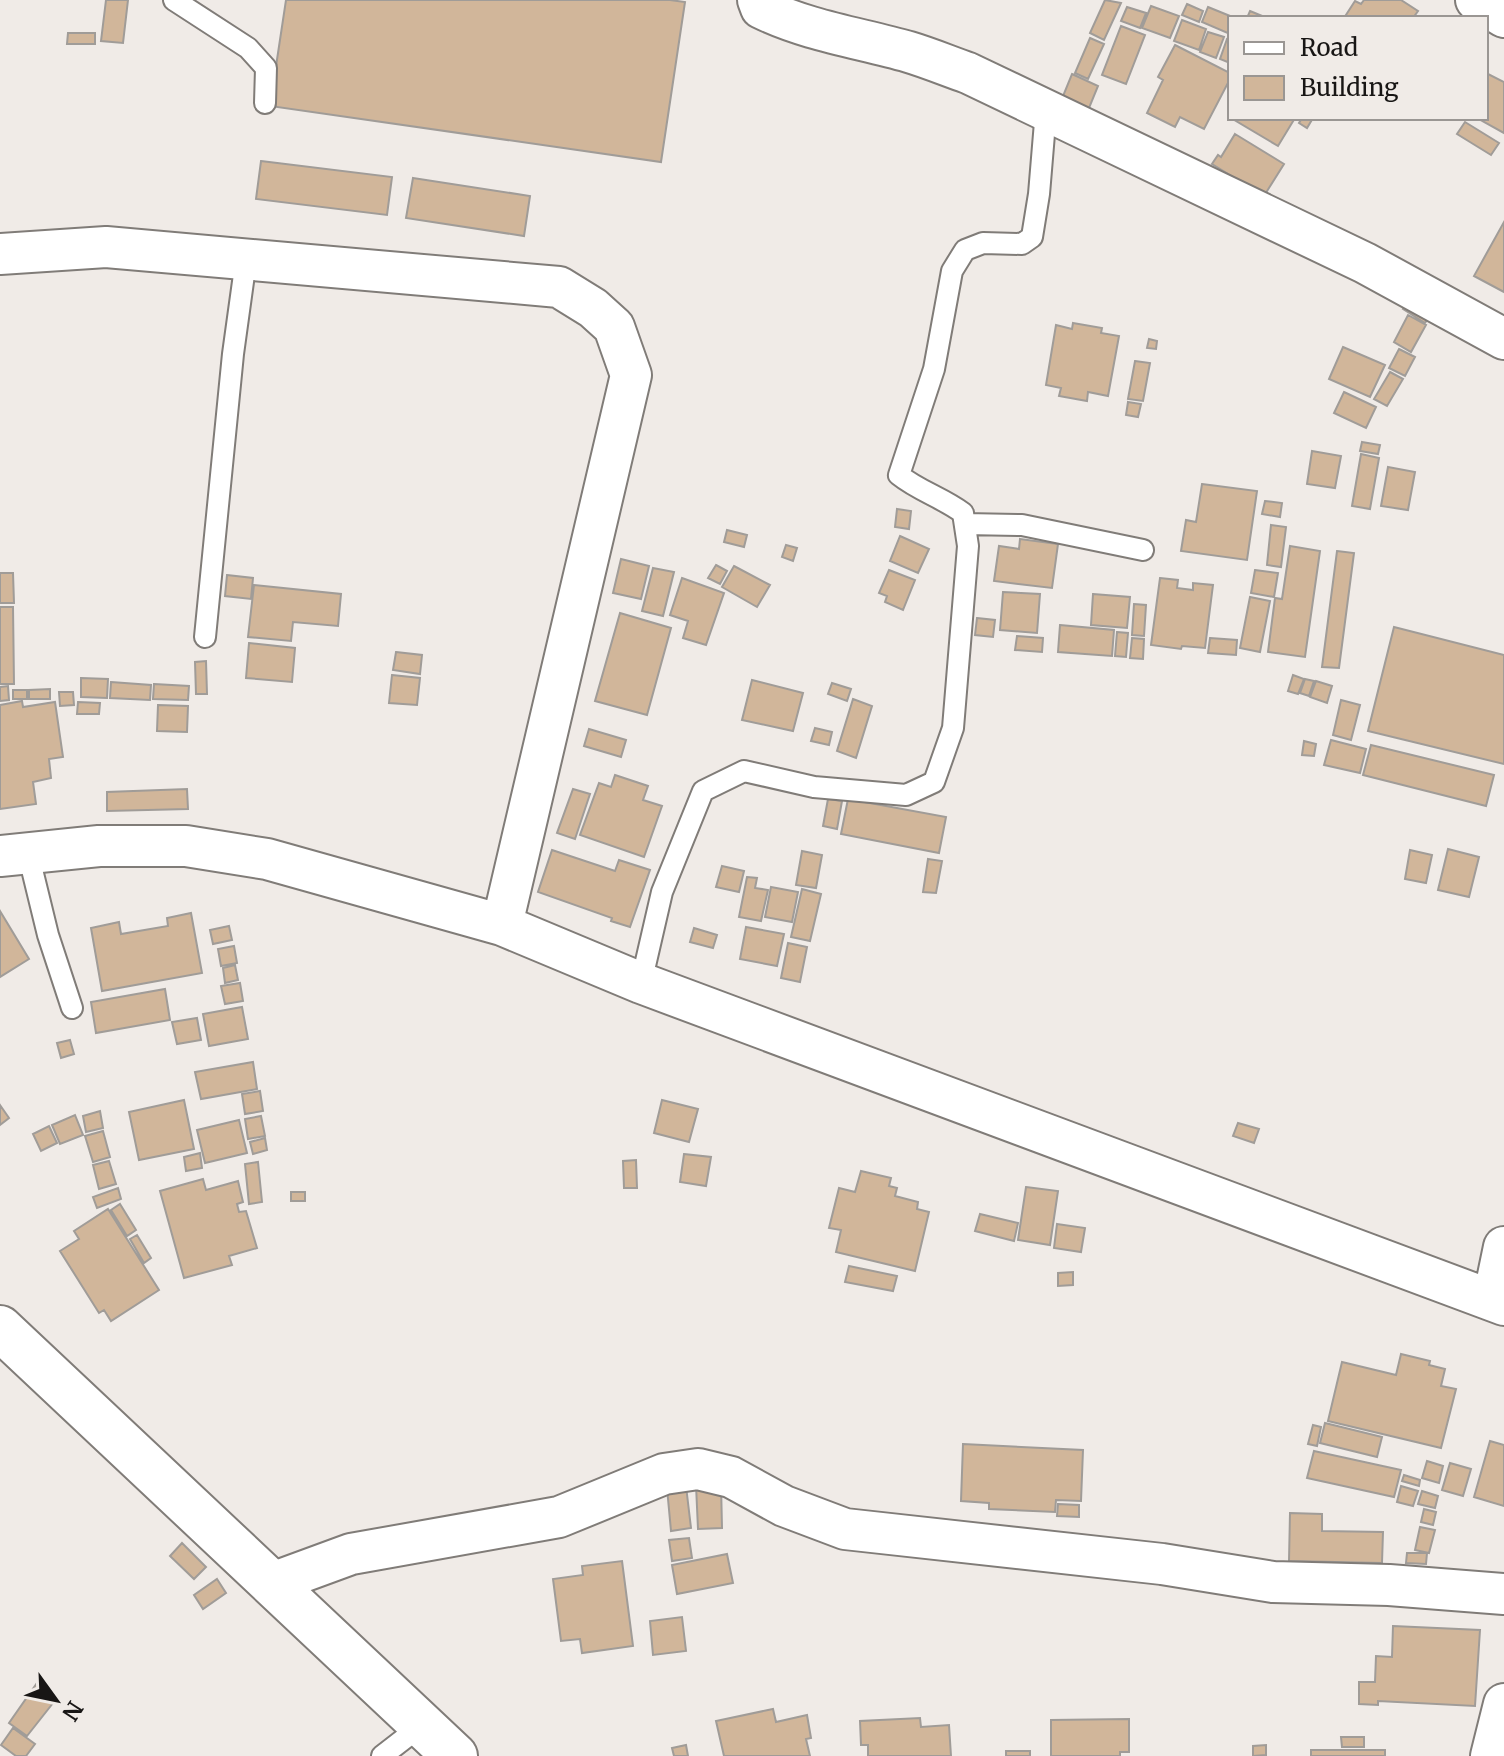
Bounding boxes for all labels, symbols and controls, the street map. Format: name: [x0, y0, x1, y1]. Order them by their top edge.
legend: [1228, 16, 1488, 120]
text: Road: [1300, 32, 1358, 63]
text: Building: [1300, 72, 1399, 103]
north arrow: [16, 1660, 96, 1740]
text: N: [56, 1696, 89, 1726]

